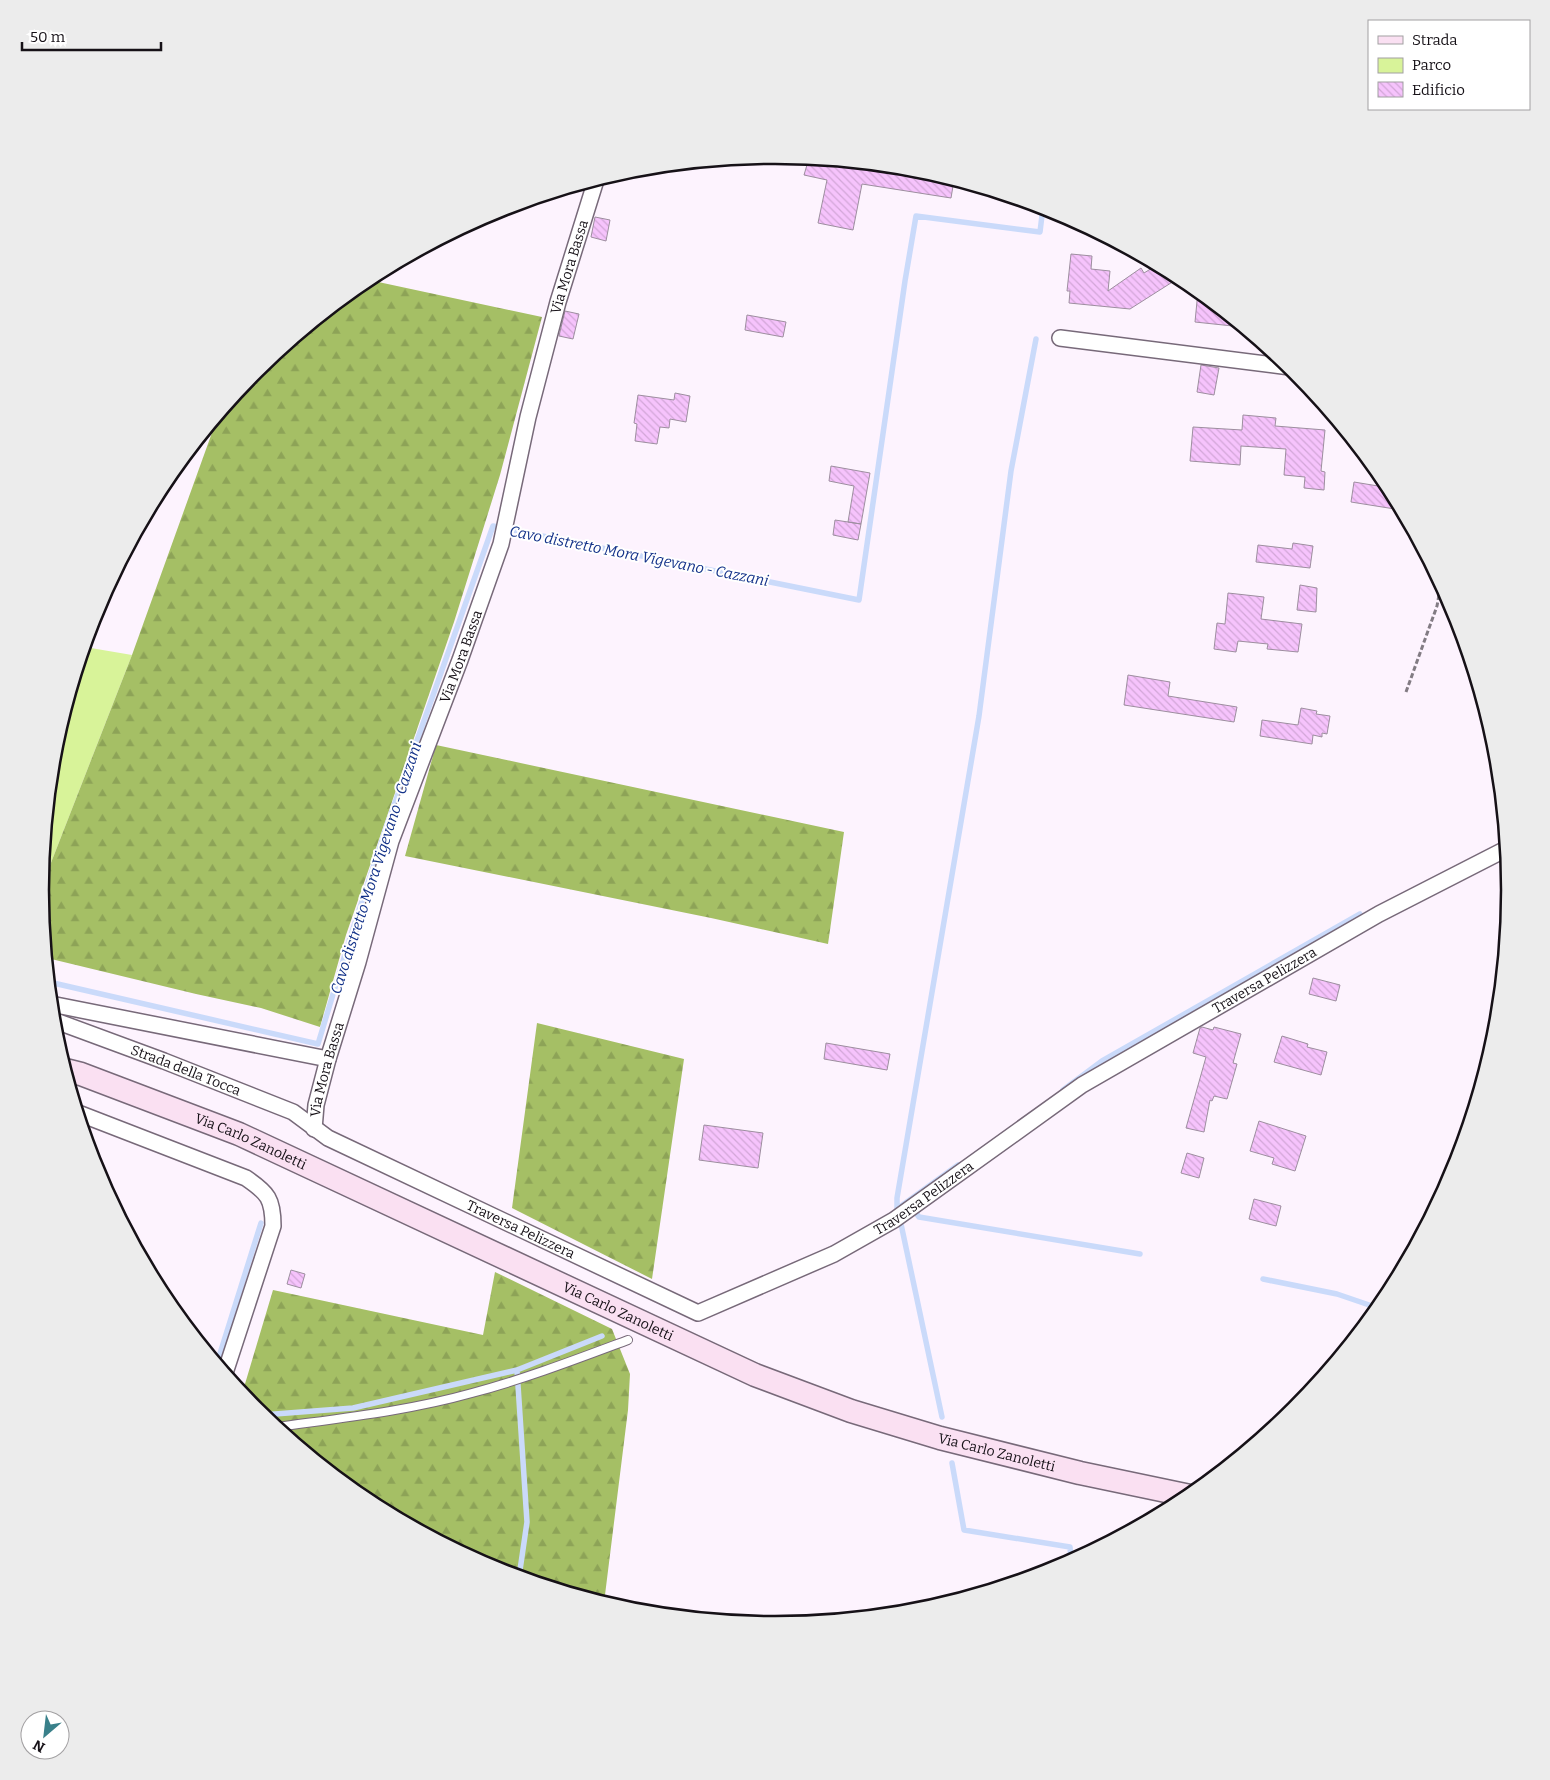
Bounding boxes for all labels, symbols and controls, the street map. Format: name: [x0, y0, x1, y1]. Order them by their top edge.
scale bar: [22, 20, 161, 52]
legend: [1368, 20, 1530, 110]
text: 50 m: [30, 28, 66, 46]
text: Strada: [1412, 31, 1458, 49]
text: Parco: [1412, 56, 1451, 74]
text: Edificio: [1412, 81, 1465, 99]
street label: Via Mora Bassa: [547, 217, 592, 316]
water label: Cavo distretto Mora Vigevano - Cazzani: [508, 522, 770, 590]
street label: Via Mora Bassa: [436, 608, 486, 705]
water label: Cavo distretto Mora Vigevano - Cazzani: [327, 740, 425, 996]
street label: Traversa Pelizzera: [1209, 944, 1320, 1017]
street label: Via Mora Bassa: [307, 1020, 348, 1118]
street label: Strada della Tocca: [128, 1041, 244, 1100]
street label: Via Carlo Zanoletti: [192, 1110, 309, 1173]
street label: Traversa Pelizzera: [871, 1158, 977, 1239]
street label: Traversa Pelizzera: [464, 1197, 578, 1263]
street label: Via Carlo Zanoletti: [560, 1278, 676, 1345]
street label: Via Carlo Zanoletti: [936, 1430, 1057, 1475]
north arrow: [20, 1710, 70, 1760]
text: N: [30, 1736, 48, 1756]

